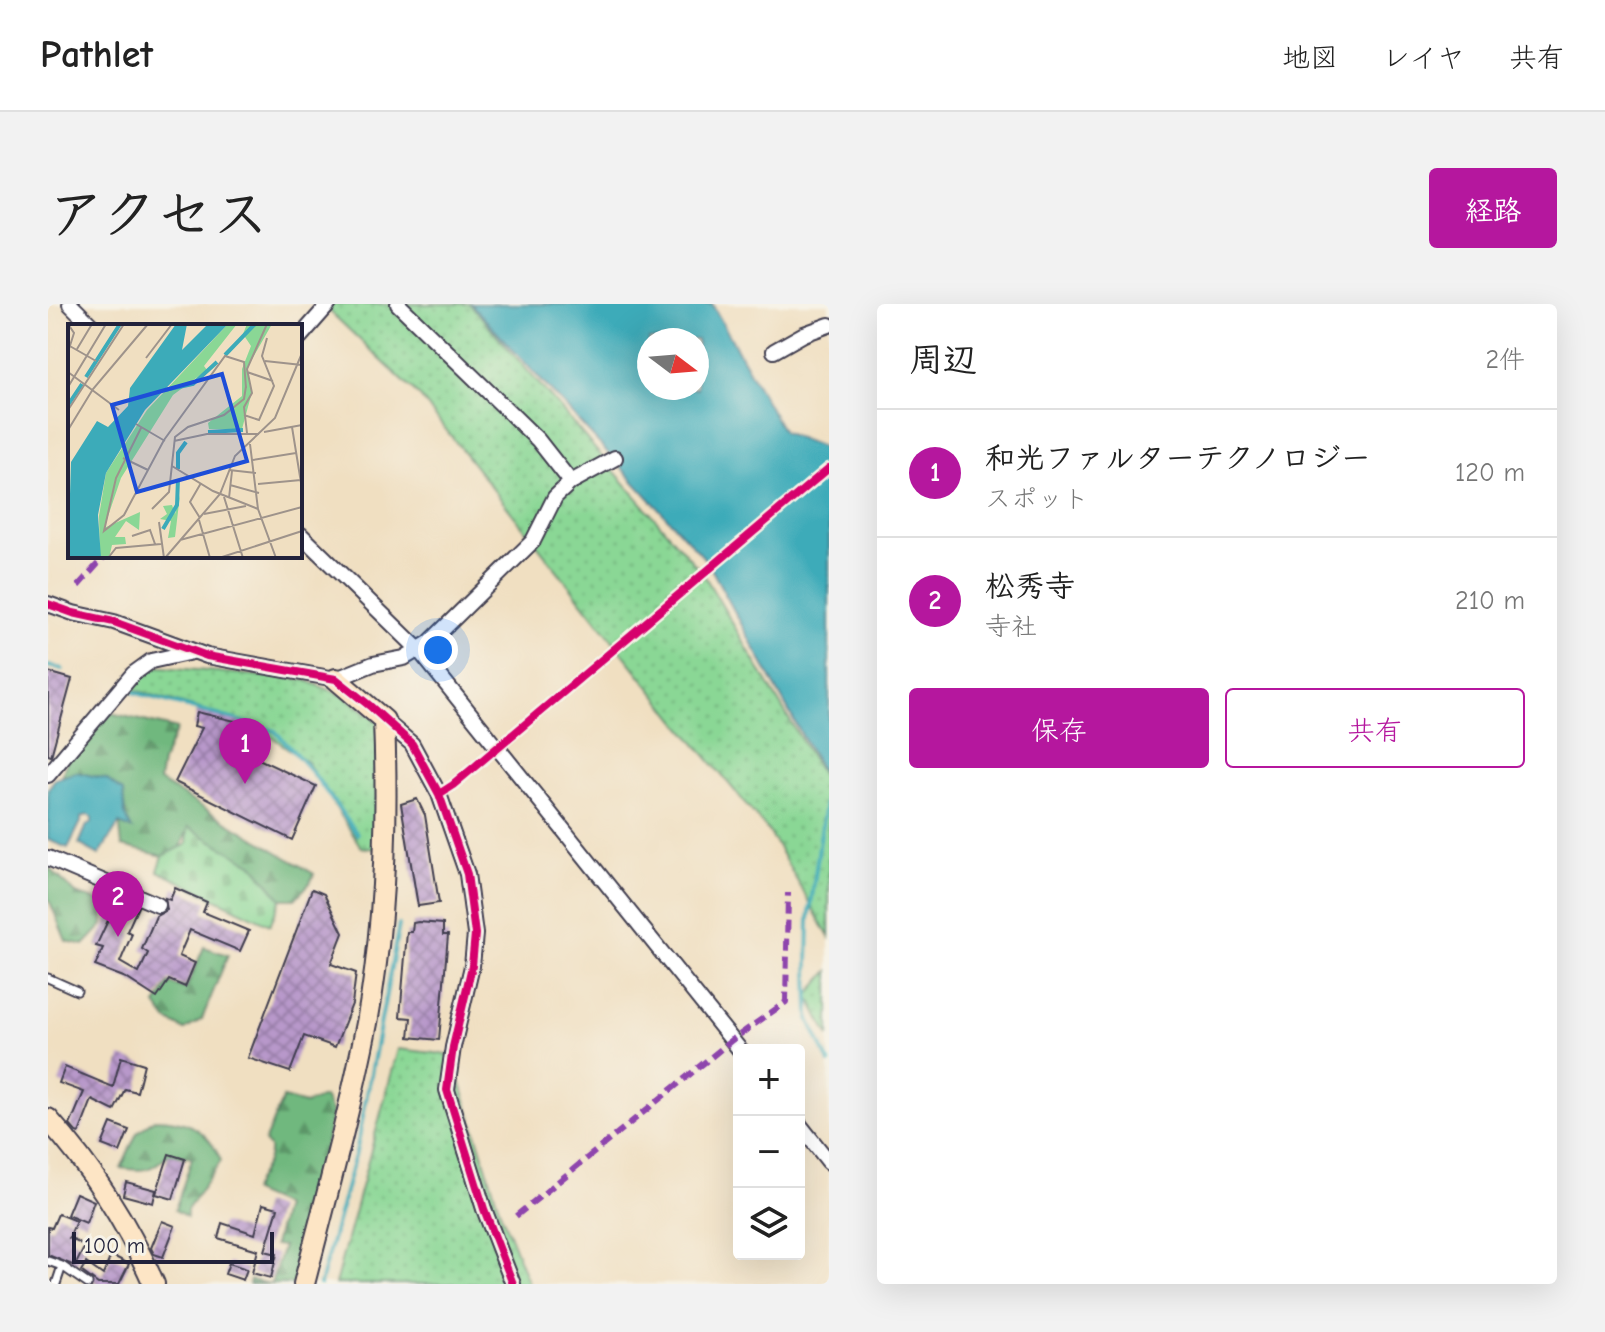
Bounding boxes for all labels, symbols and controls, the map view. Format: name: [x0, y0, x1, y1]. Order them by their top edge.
text: Pathlet: [40, 33, 153, 77]
text: 地図: [1282, 42, 1338, 74]
text: レイヤ: [1382, 42, 1465, 74]
text: 共有: [1509, 42, 1565, 74]
button: 経路: [1429, 168, 1557, 248]
text: アクセス: [48, 183, 269, 247]
inset map: [68, 324, 302, 558]
north arrow: [637, 328, 709, 400]
text: 周辺: [909, 340, 977, 380]
text: 2件: [1485, 345, 1525, 375]
text: 和光ファルターテクノロジー: [985, 441, 1371, 476]
text: 1: [930, 458, 940, 488]
text: 120 m: [1455, 458, 1525, 488]
text: スポット: [985, 484, 1089, 514]
text: 松秀寺: [985, 569, 1075, 604]
text: 2: [929, 586, 941, 616]
text: 210 m: [1455, 586, 1525, 616]
text: 寺社: [985, 612, 1037, 642]
your location: [418, 630, 458, 670]
button: 保存: [909, 688, 1209, 768]
button: 共有: [1225, 688, 1525, 768]
pin: 1: [219, 718, 271, 784]
pin: 2: [92, 871, 144, 937]
map controls: [733, 1044, 805, 1260]
button: +: [733, 1044, 805, 1116]
button: −: [733, 1116, 805, 1188]
button: layers: [733, 1188, 805, 1260]
scale bar: [72, 1228, 274, 1264]
text: 100 m: [84, 1233, 145, 1259]

